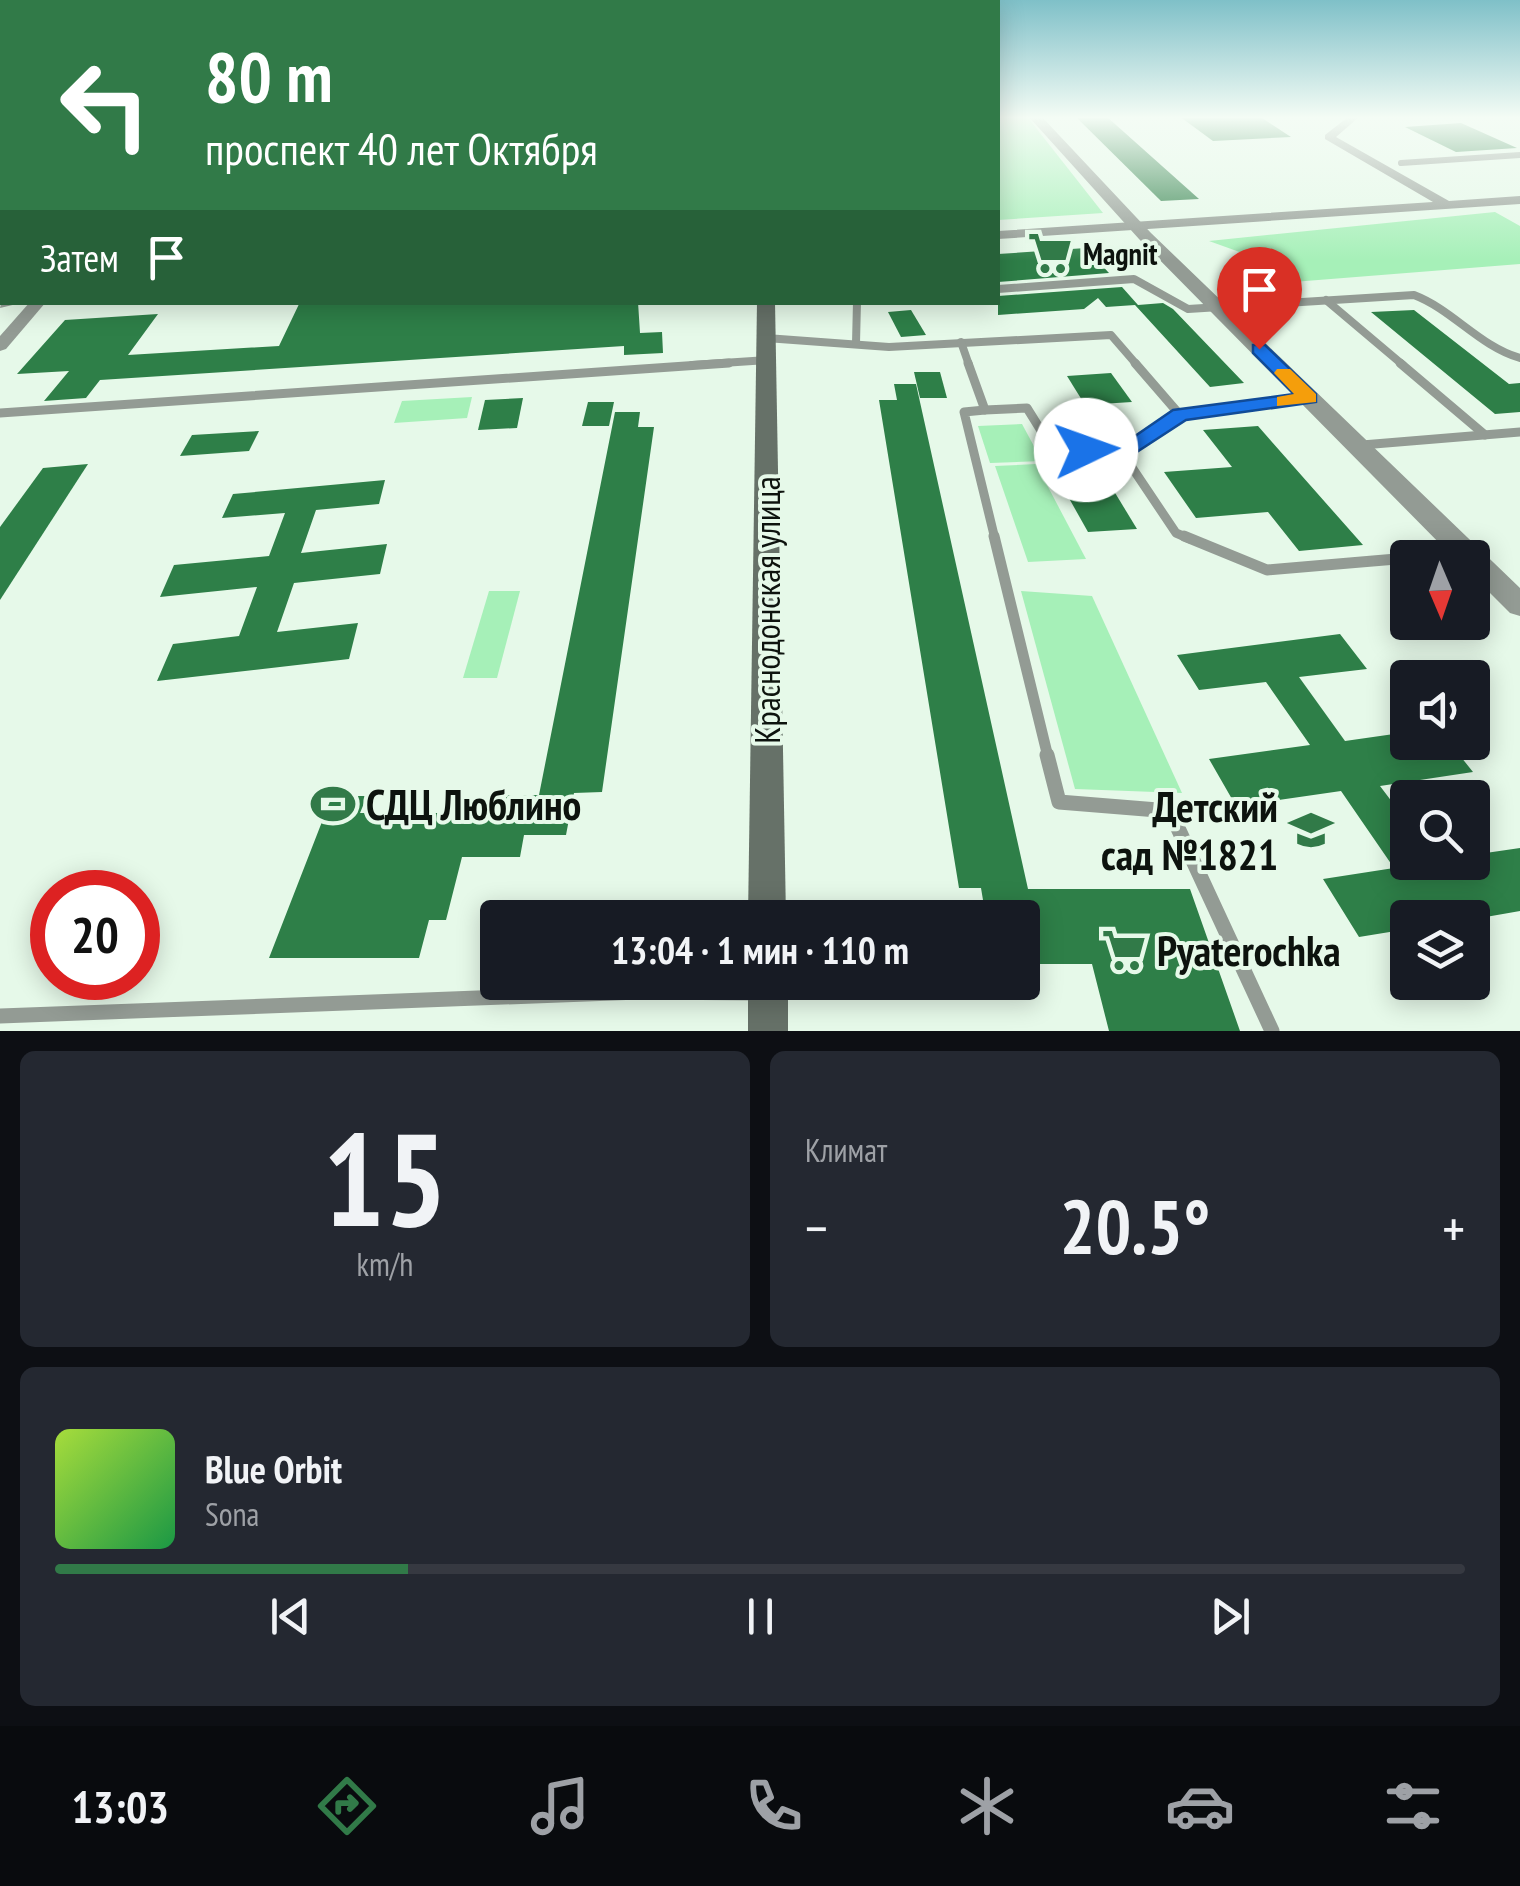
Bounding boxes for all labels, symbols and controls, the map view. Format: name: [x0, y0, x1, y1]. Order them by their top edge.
text: 80 m: [205, 31, 333, 121]
icon: left: [40, 40, 170, 170]
text: проспект 40 лет Октября: [205, 119, 598, 177]
supermarket icon: Magnit: [1026, 229, 1074, 277]
icon: arrive: [139, 230, 194, 285]
text: Затем: [40, 233, 119, 282]
place label: Magnit: [1083, 234, 1158, 273]
pin: [1217, 247, 1302, 350]
icon: arrive: [1232, 262, 1287, 317]
position arrow: [1034, 398, 1138, 502]
street label: Краснодонская улица: [744, 476, 790, 744]
north arrow: [1390, 540, 1490, 640]
map controls: [1390, 540, 1490, 1000]
button: sound: [1390, 660, 1490, 760]
place label: СДЦ Люблино: [366, 777, 581, 832]
place label: Детский сад №1821: [1101, 779, 1278, 882]
sports icon: СДЦ Люблино: [309, 780, 357, 828]
button: search: [1390, 780, 1490, 880]
school or university icon: Детский сад №1821: [1287, 806, 1335, 854]
speed limit sign: 20: [30, 870, 160, 1000]
button: layers: [1390, 900, 1490, 1000]
place label: Pyaterochka: [1157, 923, 1341, 978]
text: 13:04 · 1 мин · 110 m: [611, 925, 909, 974]
supermarket icon: Pyaterochka: [1100, 926, 1148, 974]
text: 15: [323, 1094, 447, 1262]
text: Климат: [805, 1129, 887, 1171]
text: 20.5°: [1060, 1178, 1210, 1275]
text: −: [805, 1192, 828, 1263]
text: +: [1442, 1192, 1465, 1263]
text: km/h: [357, 1243, 413, 1285]
text: Blue Orbit: [205, 1444, 342, 1493]
text: Sona: [205, 1493, 259, 1535]
icon: previous: [263, 1589, 318, 1644]
icon: pause: [733, 1589, 788, 1644]
icon: next: [1203, 1589, 1258, 1644]
icon: directions: [312, 1771, 382, 1841]
icon: music: [525, 1771, 595, 1841]
icon: phone: [739, 1771, 809, 1841]
icon: climate: [952, 1771, 1022, 1841]
icon: car: [1165, 1771, 1235, 1841]
icon: filters: [1378, 1771, 1448, 1841]
text: 13:03: [72, 1777, 169, 1835]

